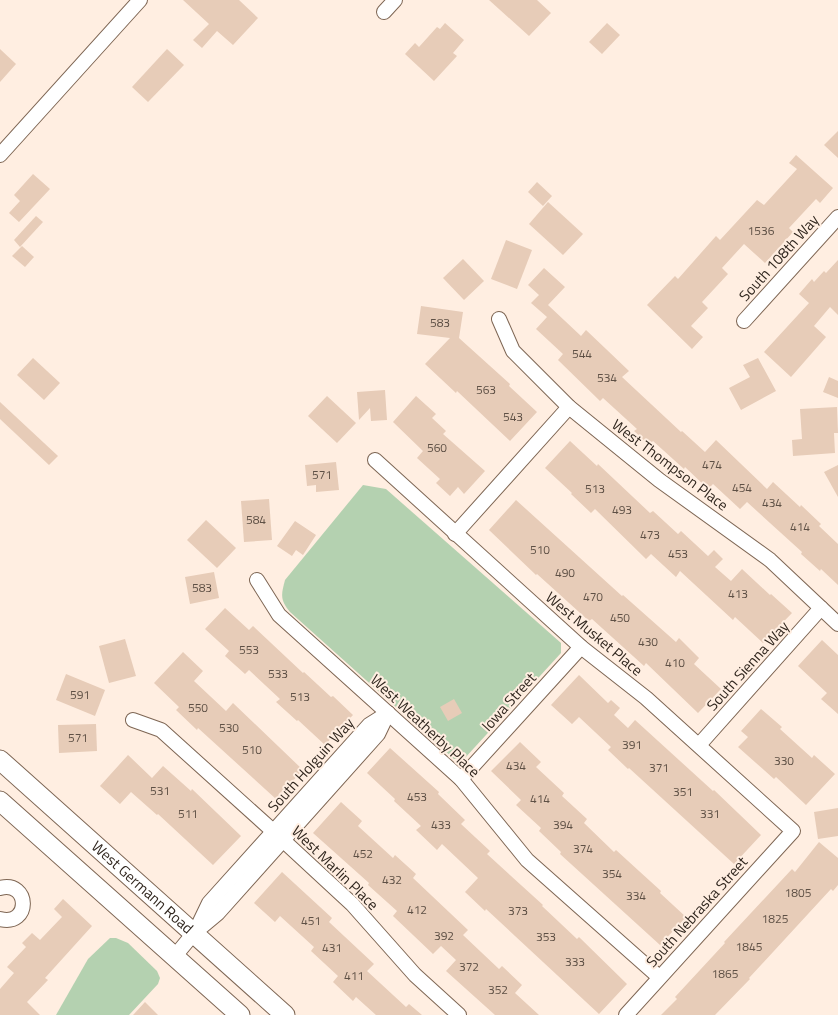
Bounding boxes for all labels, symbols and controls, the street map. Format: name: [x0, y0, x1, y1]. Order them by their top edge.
street label: South 108th Way: [733, 209, 824, 306]
house number: 1536: [748, 221, 775, 240]
house number: 583: [430, 313, 450, 332]
house number: 544: [572, 344, 592, 363]
house number: 534: [597, 368, 617, 387]
house number: 563: [476, 380, 496, 399]
house number: 543: [503, 407, 523, 426]
street label: West Thompson Place: [607, 413, 733, 516]
house number: 560: [427, 438, 447, 457]
house number: 474: [702, 455, 722, 474]
house number: 571: [312, 465, 332, 484]
house number: 454: [732, 478, 752, 497]
house number: 513: [585, 479, 605, 498]
house number: 434: [762, 493, 782, 512]
house number: 493: [612, 500, 632, 519]
house number: 584: [246, 510, 266, 529]
house number: 414: [790, 517, 810, 536]
house number: 473: [640, 525, 660, 544]
house number: 510: [530, 540, 550, 559]
house number: 453: [668, 544, 688, 563]
house number: 490: [555, 563, 575, 582]
house number: 583: [192, 578, 212, 597]
house number: 413: [728, 584, 748, 603]
street label: West Musket Place: [541, 586, 648, 681]
house number: 470: [583, 587, 603, 606]
house number: 450: [610, 608, 630, 627]
street label: South Sienna Way: [701, 615, 794, 716]
house number: 430: [638, 632, 658, 651]
house number: 553: [239, 640, 259, 659]
house number: 410: [665, 653, 685, 672]
house number: 533: [268, 664, 288, 683]
street label: Iowa Street: [476, 667, 542, 736]
street label: West Weatherby Place: [365, 669, 485, 783]
house number: 591: [70, 685, 90, 704]
house number: 513: [290, 687, 310, 706]
house number: 550: [188, 698, 208, 717]
street label: South Holguin Way: [262, 712, 359, 817]
house number: 530: [219, 718, 239, 737]
house number: 571: [68, 728, 88, 747]
house number: 391: [622, 735, 642, 754]
house number: 510: [242, 740, 262, 759]
house number: 330: [774, 751, 794, 770]
house number: 434: [506, 756, 526, 775]
house number: 371: [649, 758, 669, 777]
house number: 531: [150, 781, 170, 800]
house number: 351: [673, 782, 693, 801]
house number: 453: [407, 787, 427, 806]
house number: 414: [530, 789, 550, 808]
house number: 511: [178, 804, 198, 823]
house number: 331: [700, 804, 720, 823]
house number: 433: [431, 815, 451, 834]
house number: 394: [553, 815, 573, 834]
street label: West Marlin Place: [287, 820, 384, 915]
street label: West Germann Road: [87, 835, 199, 939]
house number: 374: [573, 839, 593, 858]
house number: 452: [353, 844, 373, 863]
street label: South Nebraska Street: [640, 850, 753, 972]
house number: 354: [602, 864, 622, 883]
house number: 432: [382, 870, 402, 889]
house number: 1805: [785, 883, 812, 902]
house number: 334: [626, 886, 646, 905]
house number: 412: [407, 900, 427, 919]
house number: 373: [508, 901, 528, 920]
house number: 1825: [762, 909, 789, 928]
house number: 451: [301, 911, 321, 930]
house number: 392: [434, 926, 454, 945]
house number: 353: [536, 927, 556, 946]
house number: 1845: [736, 937, 763, 956]
house number: 431: [322, 938, 342, 957]
house number: 333: [565, 952, 585, 971]
house number: 372: [459, 957, 479, 976]
house number: 1865: [712, 964, 739, 983]
house number: 411: [344, 966, 364, 985]
house number: 352: [488, 980, 508, 999]

